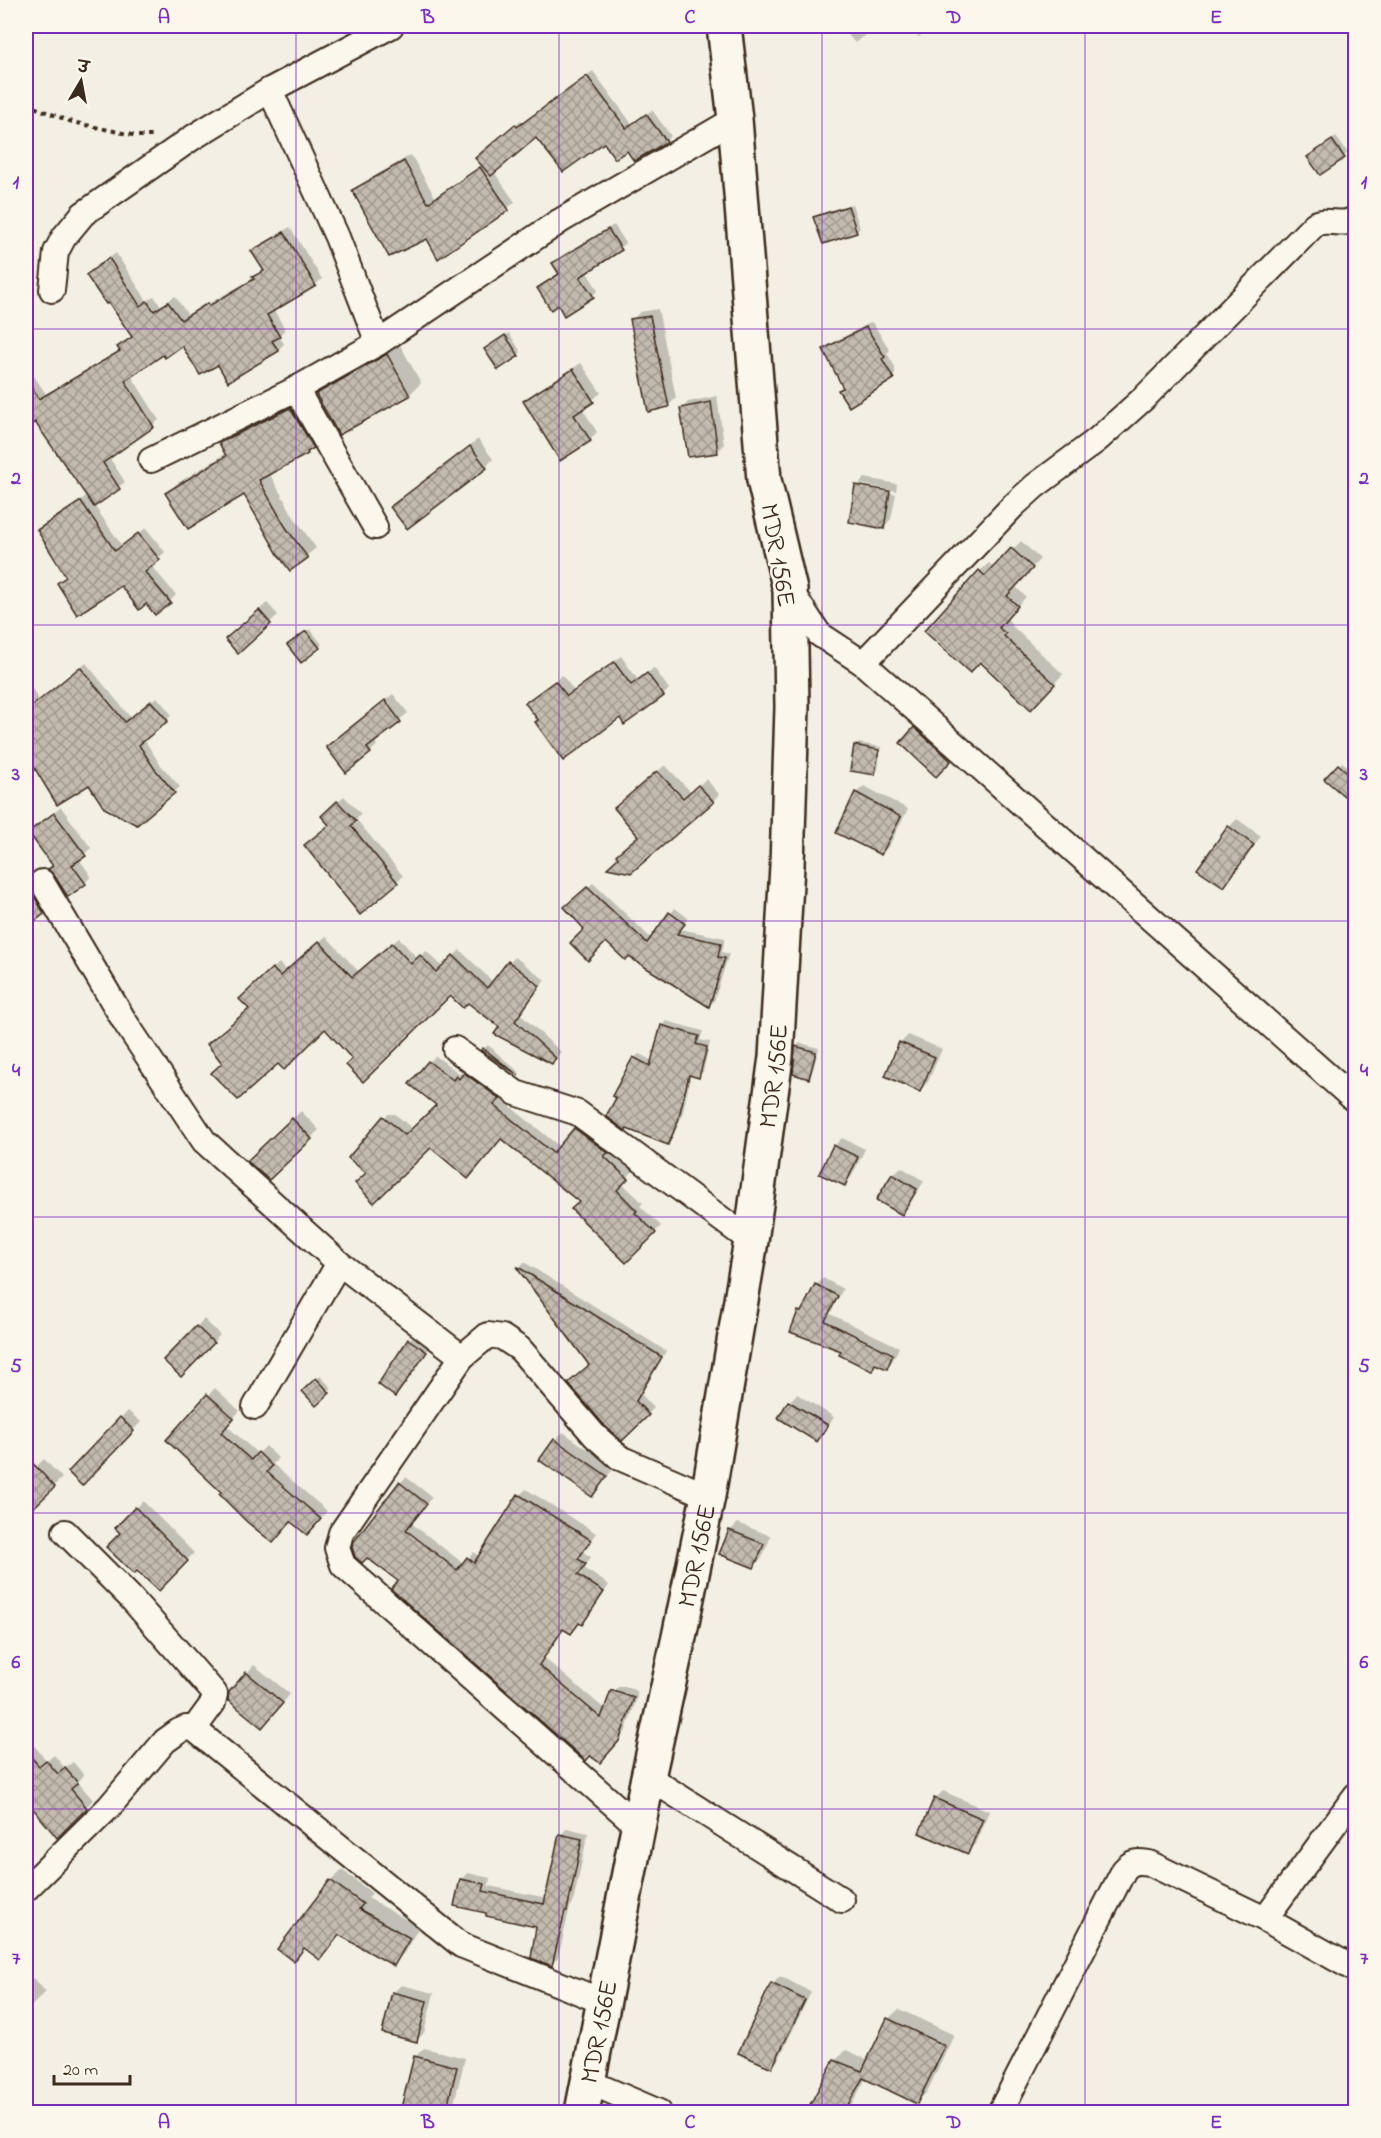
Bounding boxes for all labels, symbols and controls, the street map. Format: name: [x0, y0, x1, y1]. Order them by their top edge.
text: A: [158, 4, 170, 33]
text: B: [420, 4, 435, 33]
text: C: [685, 4, 696, 33]
text: D: [946, 4, 961, 33]
text: E: [1210, 4, 1222, 33]
north arrow: [51, 51, 111, 111]
text: उ: [74, 55, 92, 81]
text: 1: [13, 169, 20, 198]
text: 1: [1361, 169, 1368, 198]
text: 2: [10, 465, 21, 494]
text: 2: [1358, 465, 1369, 494]
street label: MDR 156E: [748, 501, 804, 610]
text: 3: [11, 761, 20, 790]
text: 3: [1359, 761, 1368, 790]
street label: MDR 156E: [751, 1023, 800, 1131]
text: 4: [12, 1057, 21, 1086]
text: 4: [1360, 1057, 1369, 1086]
text: 5: [10, 1353, 22, 1382]
text: 5: [1358, 1353, 1370, 1382]
street label: MDR 156E: [670, 1501, 728, 1611]
text: 6: [12, 1649, 21, 1678]
text: 6: [1360, 1649, 1369, 1678]
text: 7: [12, 1945, 21, 1974]
text: 7: [1360, 1945, 1369, 1974]
street label: MDR 156E: [572, 1977, 630, 2087]
scale bar: [54, 2048, 130, 2086]
text: 20 m: [63, 2058, 98, 2084]
text: A: [158, 2109, 170, 2138]
text: B: [420, 2109, 435, 2138]
text: C: [685, 2109, 696, 2138]
text: D: [946, 2109, 961, 2138]
text: E: [1210, 2109, 1222, 2138]

